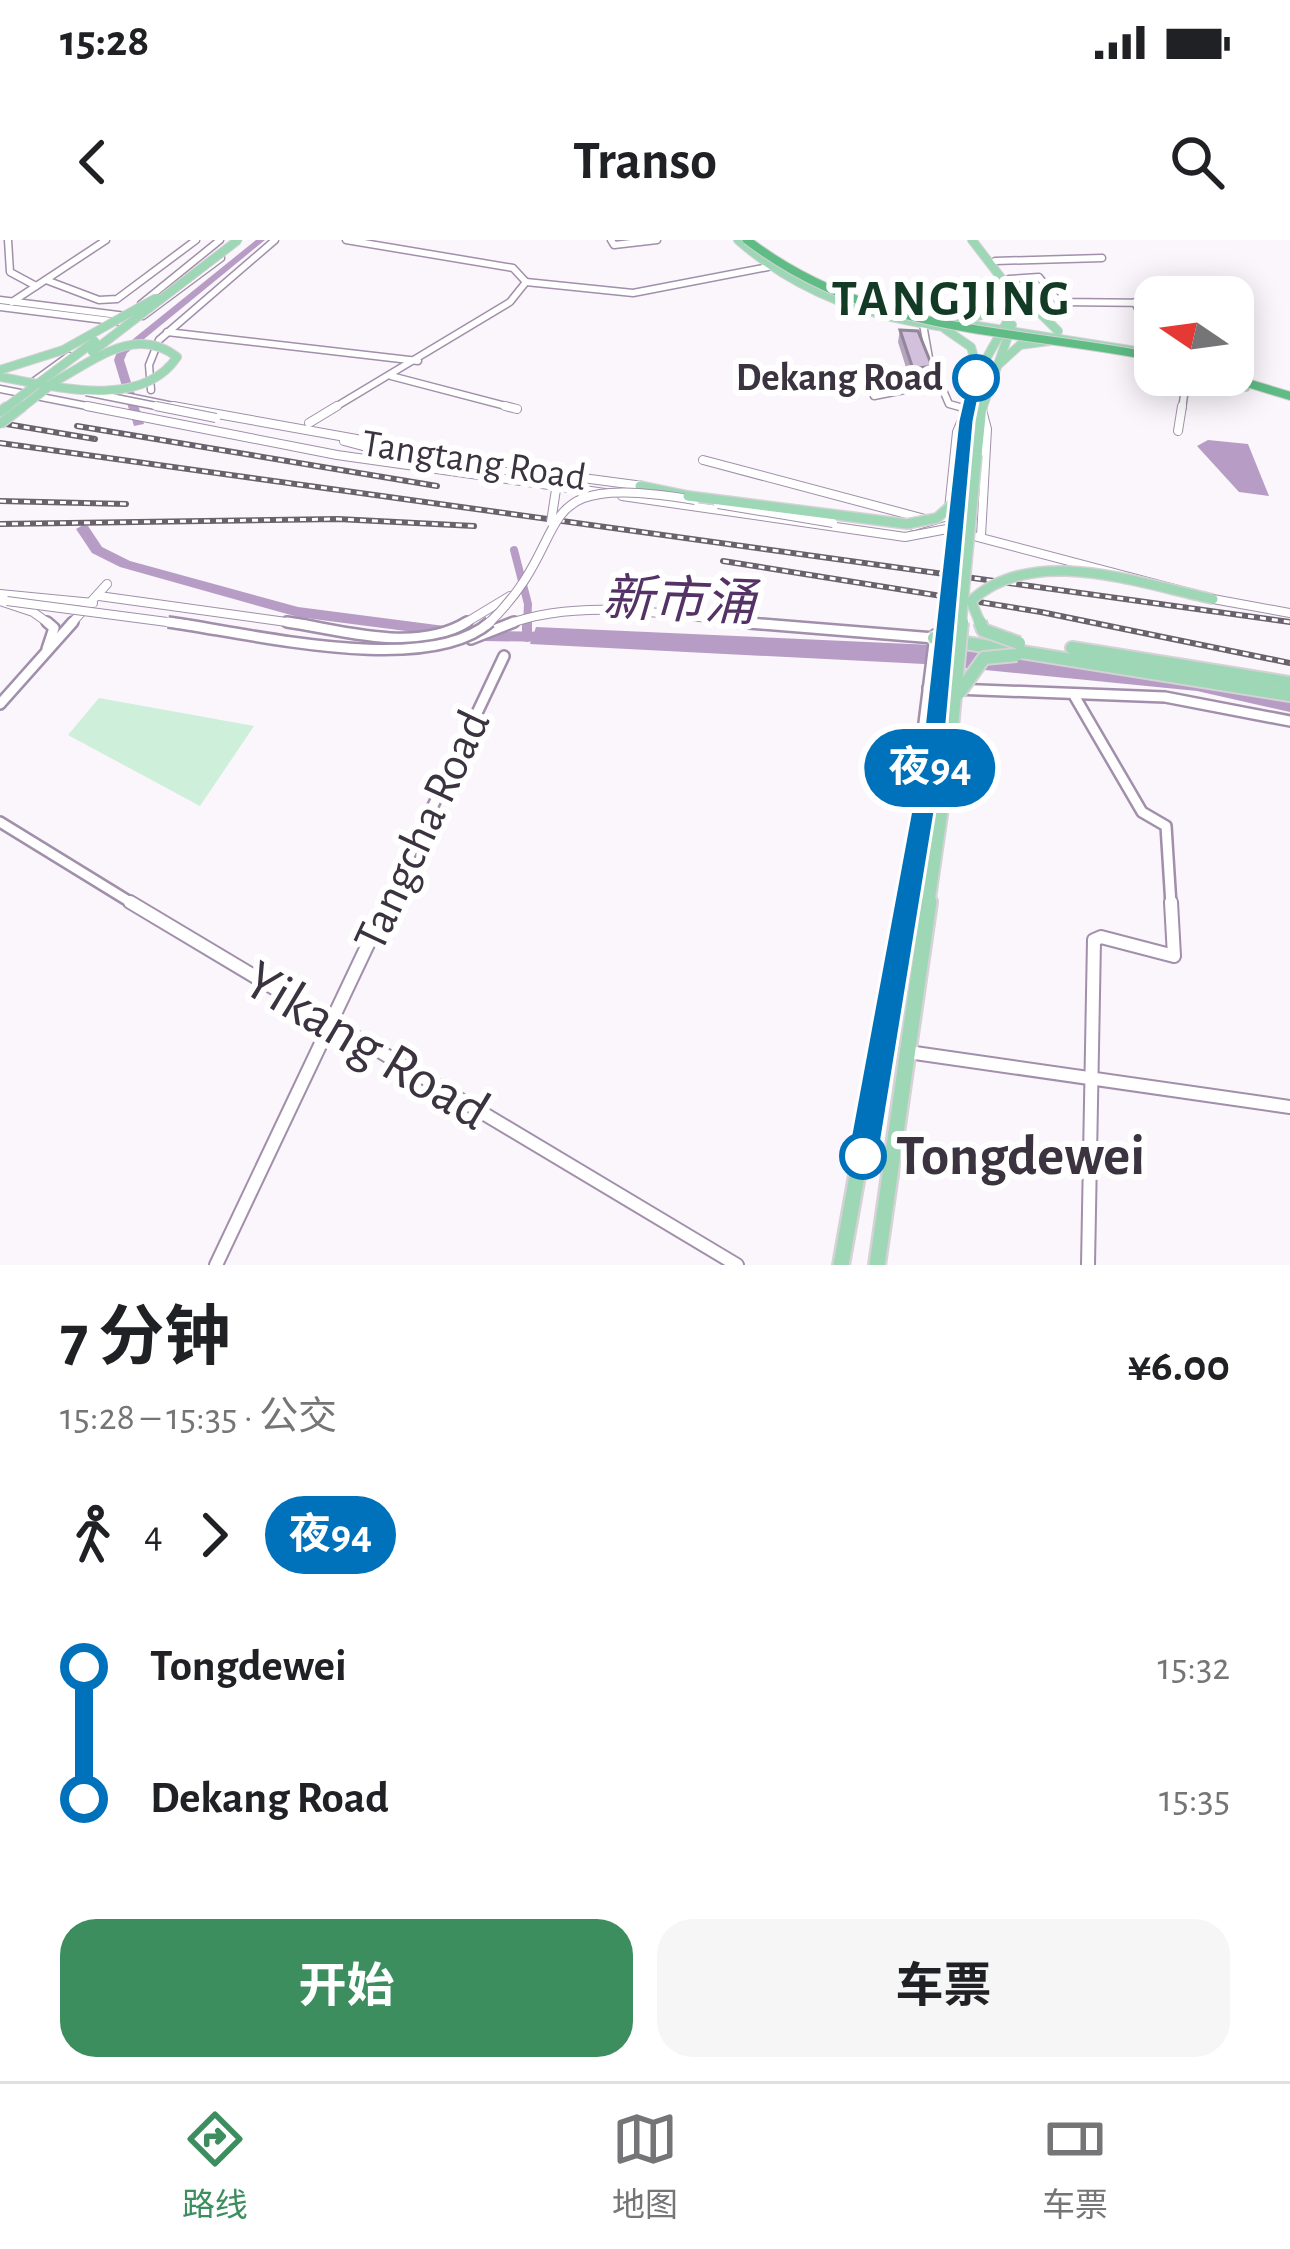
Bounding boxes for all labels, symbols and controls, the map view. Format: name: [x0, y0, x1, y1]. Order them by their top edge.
text: 15:28: [60, 19, 149, 64]
icon: back: [60, 129, 126, 195]
icon: search: [1164, 129, 1230, 195]
text: Transo: [573, 135, 717, 189]
district label: TANGJING: [832, 274, 1072, 325]
north arrow: [1134, 276, 1254, 396]
map controls: [1134, 276, 1254, 396]
marker: Dekang Road: [954, 356, 998, 400]
place label: Dekang Road: [736, 359, 943, 398]
street label: Tangtang Road: [359, 424, 589, 498]
water label: 新市涌: [602, 571, 761, 630]
street label: Tangcha Road: [346, 703, 500, 959]
line badge: 夜94: [861, 729, 999, 807]
text: 夜94: [888, 747, 972, 789]
street label: Yikang Road: [235, 951, 499, 1141]
place label: Tongdewei: [896, 1128, 1145, 1186]
marker: Tongdewei: [841, 1134, 885, 1178]
text: 7 分钟: [60, 1306, 230, 1372]
text: ¥6.00: [1127, 1344, 1230, 1389]
text: 15:28 – 15:35 · 公交: [60, 1398, 337, 1437]
icon: walk: [60, 1502, 126, 1568]
icon: forward: [181, 1502, 247, 1568]
text: 夜94: [289, 1514, 372, 1556]
text: 4: [144, 1516, 163, 1555]
text: Tongdewei: [150, 1644, 347, 1689]
text: 15:32: [1158, 1648, 1230, 1687]
text: Dekang Road: [150, 1776, 389, 1821]
text: 15:35: [1159, 1780, 1230, 1819]
button: 开始: [60, 1919, 633, 2057]
button: 车票: [657, 1919, 1230, 2057]
tab: 路线: [182, 2106, 248, 2227]
tab: 地图: [612, 2106, 678, 2227]
tab: 车票: [1042, 2106, 1108, 2227]

